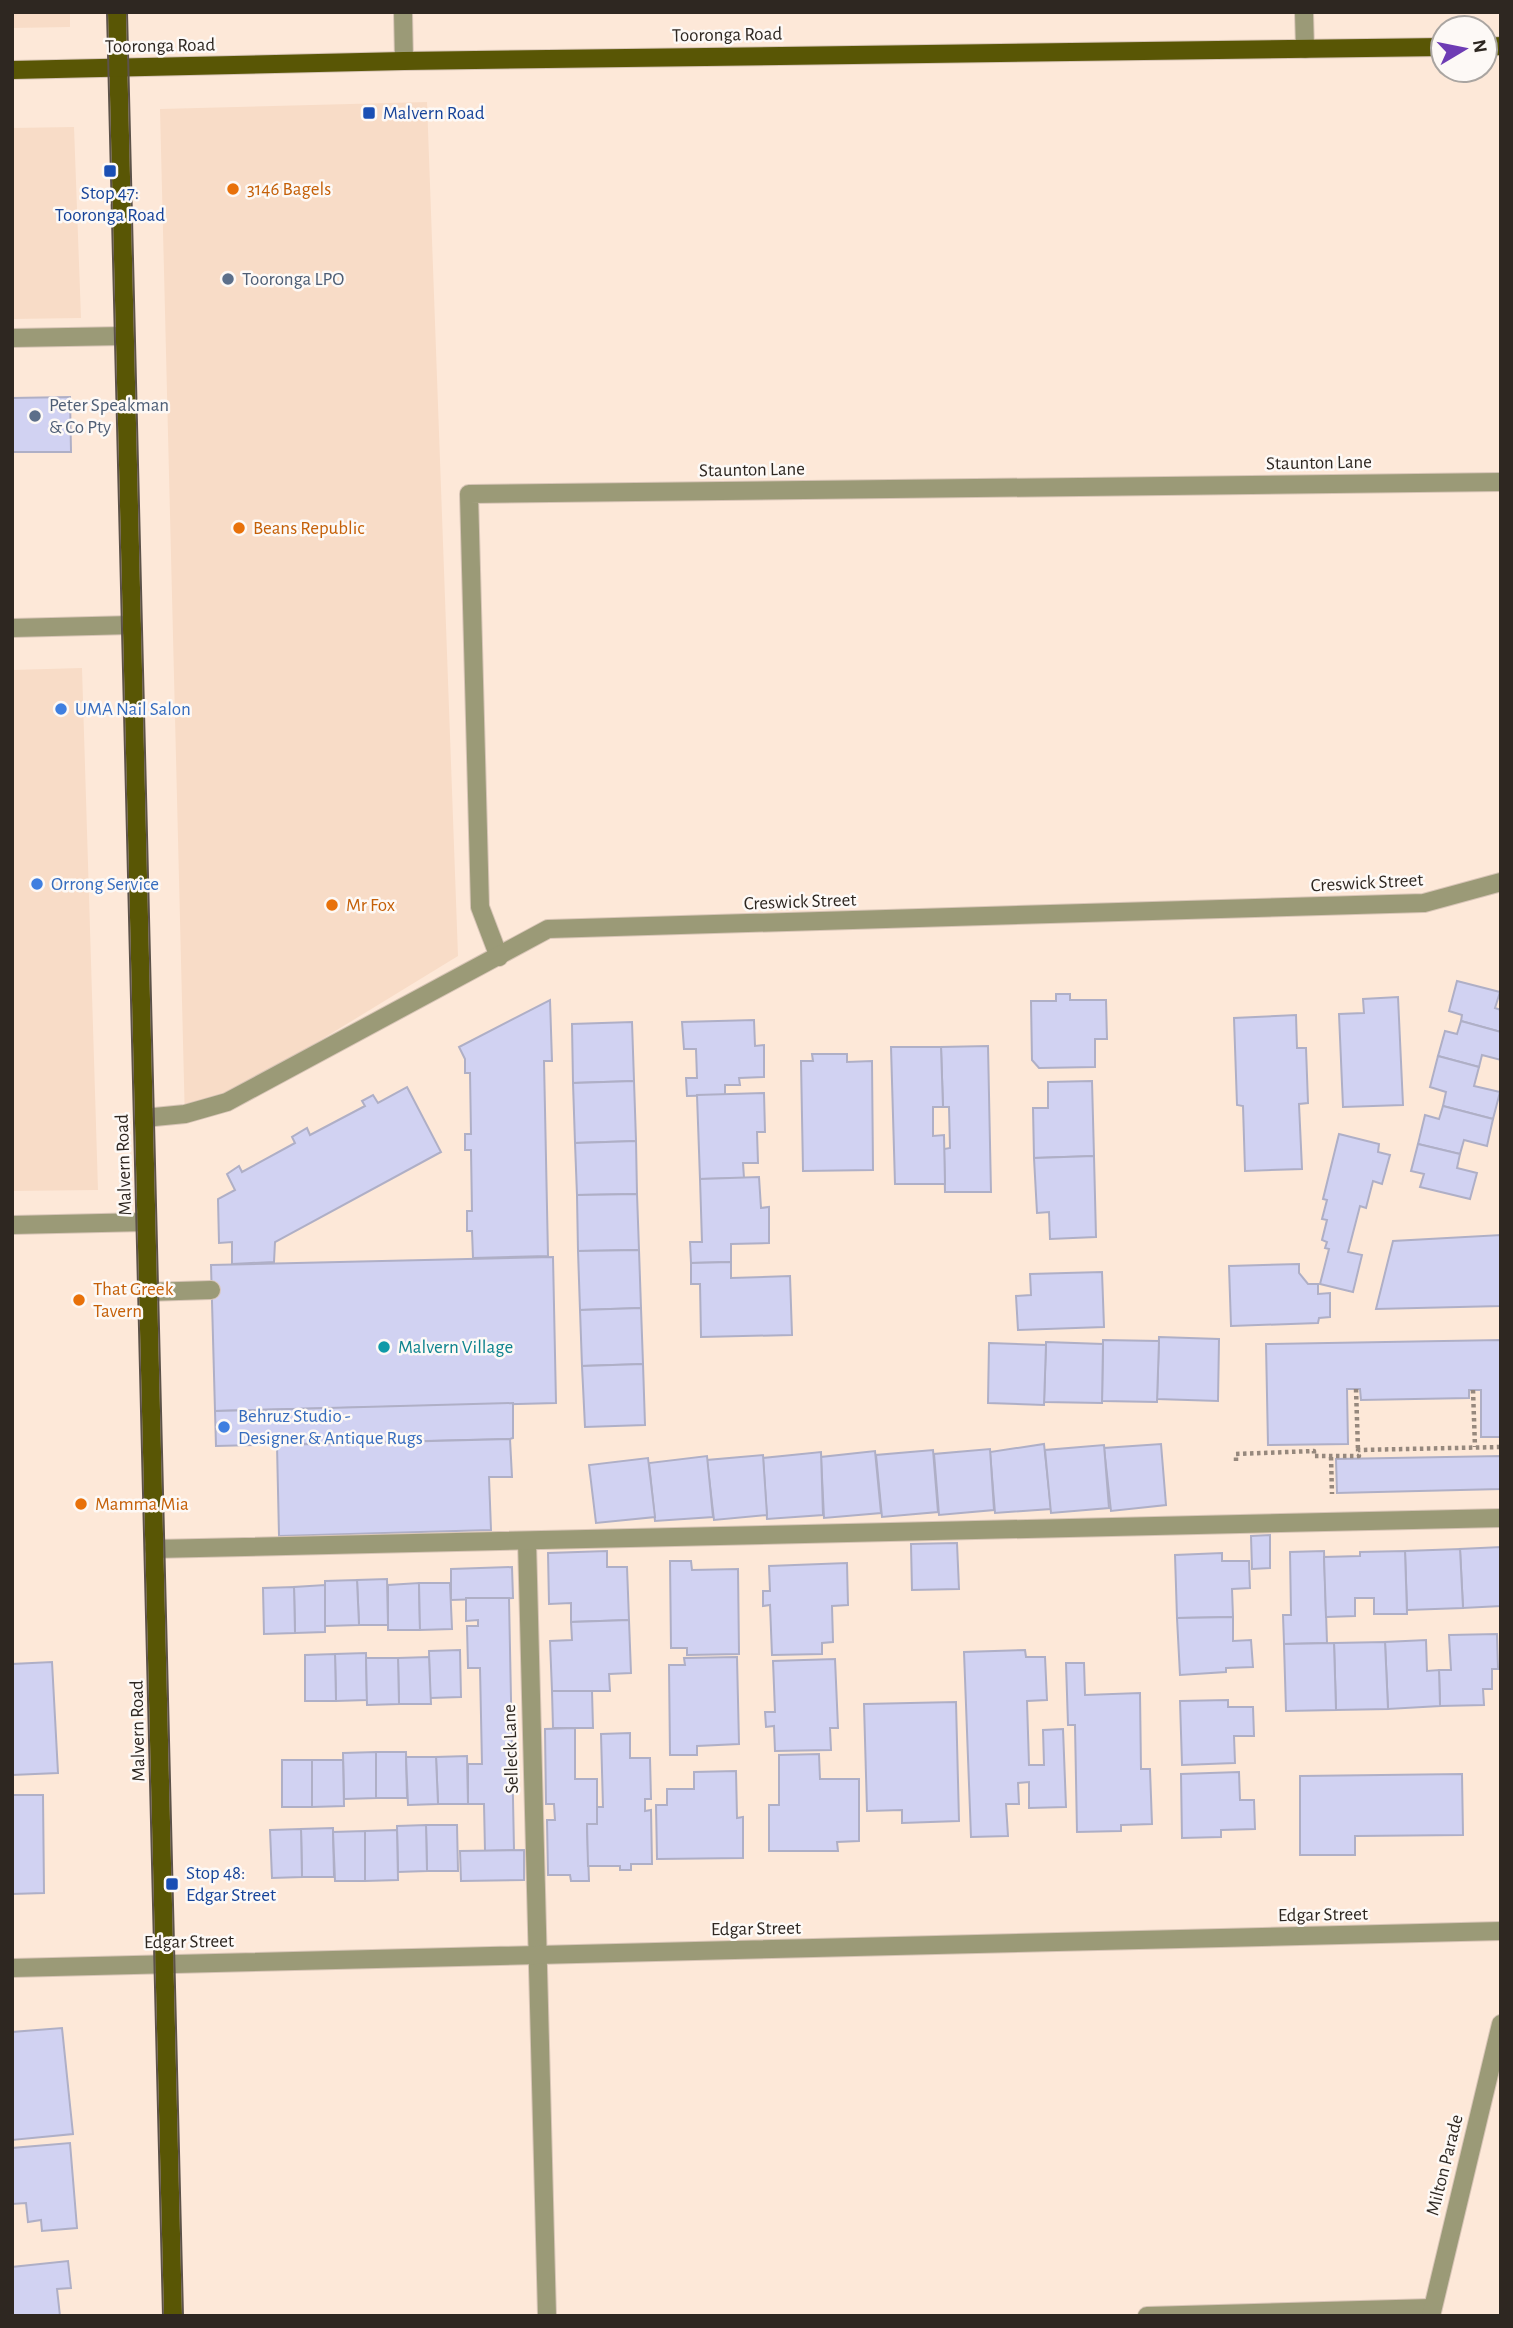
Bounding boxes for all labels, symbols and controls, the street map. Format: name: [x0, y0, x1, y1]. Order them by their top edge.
north arrow: [1429, 14, 1499, 84]
street label: Tooronga Road: [672, 25, 782, 45]
street label: Tooronga Road: [105, 36, 215, 56]
text: N: [1469, 38, 1490, 54]
place label: Malvern Road: [383, 104, 485, 123]
marker: Malvern Road: [361, 105, 377, 121]
marker: Stop 47: Tooronga Road: [102, 163, 118, 179]
place label: 3146 Bagels: [247, 180, 331, 199]
marker: 3146 Bagels: [225, 181, 241, 197]
place label: Stop 47: Tooronga Road: [55, 184, 165, 225]
place label: Tooronga LPO: [242, 270, 344, 289]
marker: Tooronga LPO: [220, 271, 236, 287]
place label: Peter Speakman & Co Pty: [49, 396, 169, 437]
marker: Peter Speakman & Co Pty: [27, 408, 43, 424]
street label: Staunton Lane: [1266, 453, 1372, 473]
street label: Staunton Lane: [699, 460, 805, 480]
place label: Beans Republic: [253, 519, 365, 538]
marker: Beans Republic: [231, 520, 247, 536]
place label: UMA Nail Salon: [75, 700, 191, 719]
marker: UMA Nail Salon: [53, 701, 69, 717]
street label: Creswick Street: [1310, 871, 1424, 895]
place label: Orrong Service: [51, 875, 159, 894]
marker: Orrong Service: [29, 876, 45, 892]
street label: Creswick Street: [743, 891, 857, 913]
place label: Mr Fox: [346, 896, 395, 915]
marker: Mr Fox: [324, 897, 340, 913]
street label: Malvern Road: [113, 1114, 135, 1216]
place label: That Greek Tavern: [93, 1280, 174, 1321]
marker: That Greek Tavern: [71, 1292, 87, 1308]
place label: Malvern Village: [398, 1338, 513, 1357]
marker: Malvern Village: [376, 1339, 392, 1355]
place label: Behruz Studio - Designer & Antique Rugs: [238, 1407, 423, 1448]
marker: Behruz Studio - Designer & Antique Rugs: [216, 1419, 232, 1435]
place label: Mamma Mia: [95, 1495, 189, 1514]
marker: Mamma Mia: [73, 1496, 89, 1512]
street label: Malvern Road: [128, 1680, 148, 1782]
street label: Selleck Lane: [500, 1704, 522, 1794]
place label: Stop 48: Edgar Street: [186, 1864, 276, 1905]
marker: Stop 48: Edgar Street: [164, 1876, 180, 1892]
street label: Edgar Street: [1278, 1905, 1368, 1925]
street label: Edgar Street: [711, 1919, 801, 1939]
street label: Edgar Street: [144, 1932, 234, 1952]
street label: Milton Parade: [1423, 2113, 1467, 2217]

